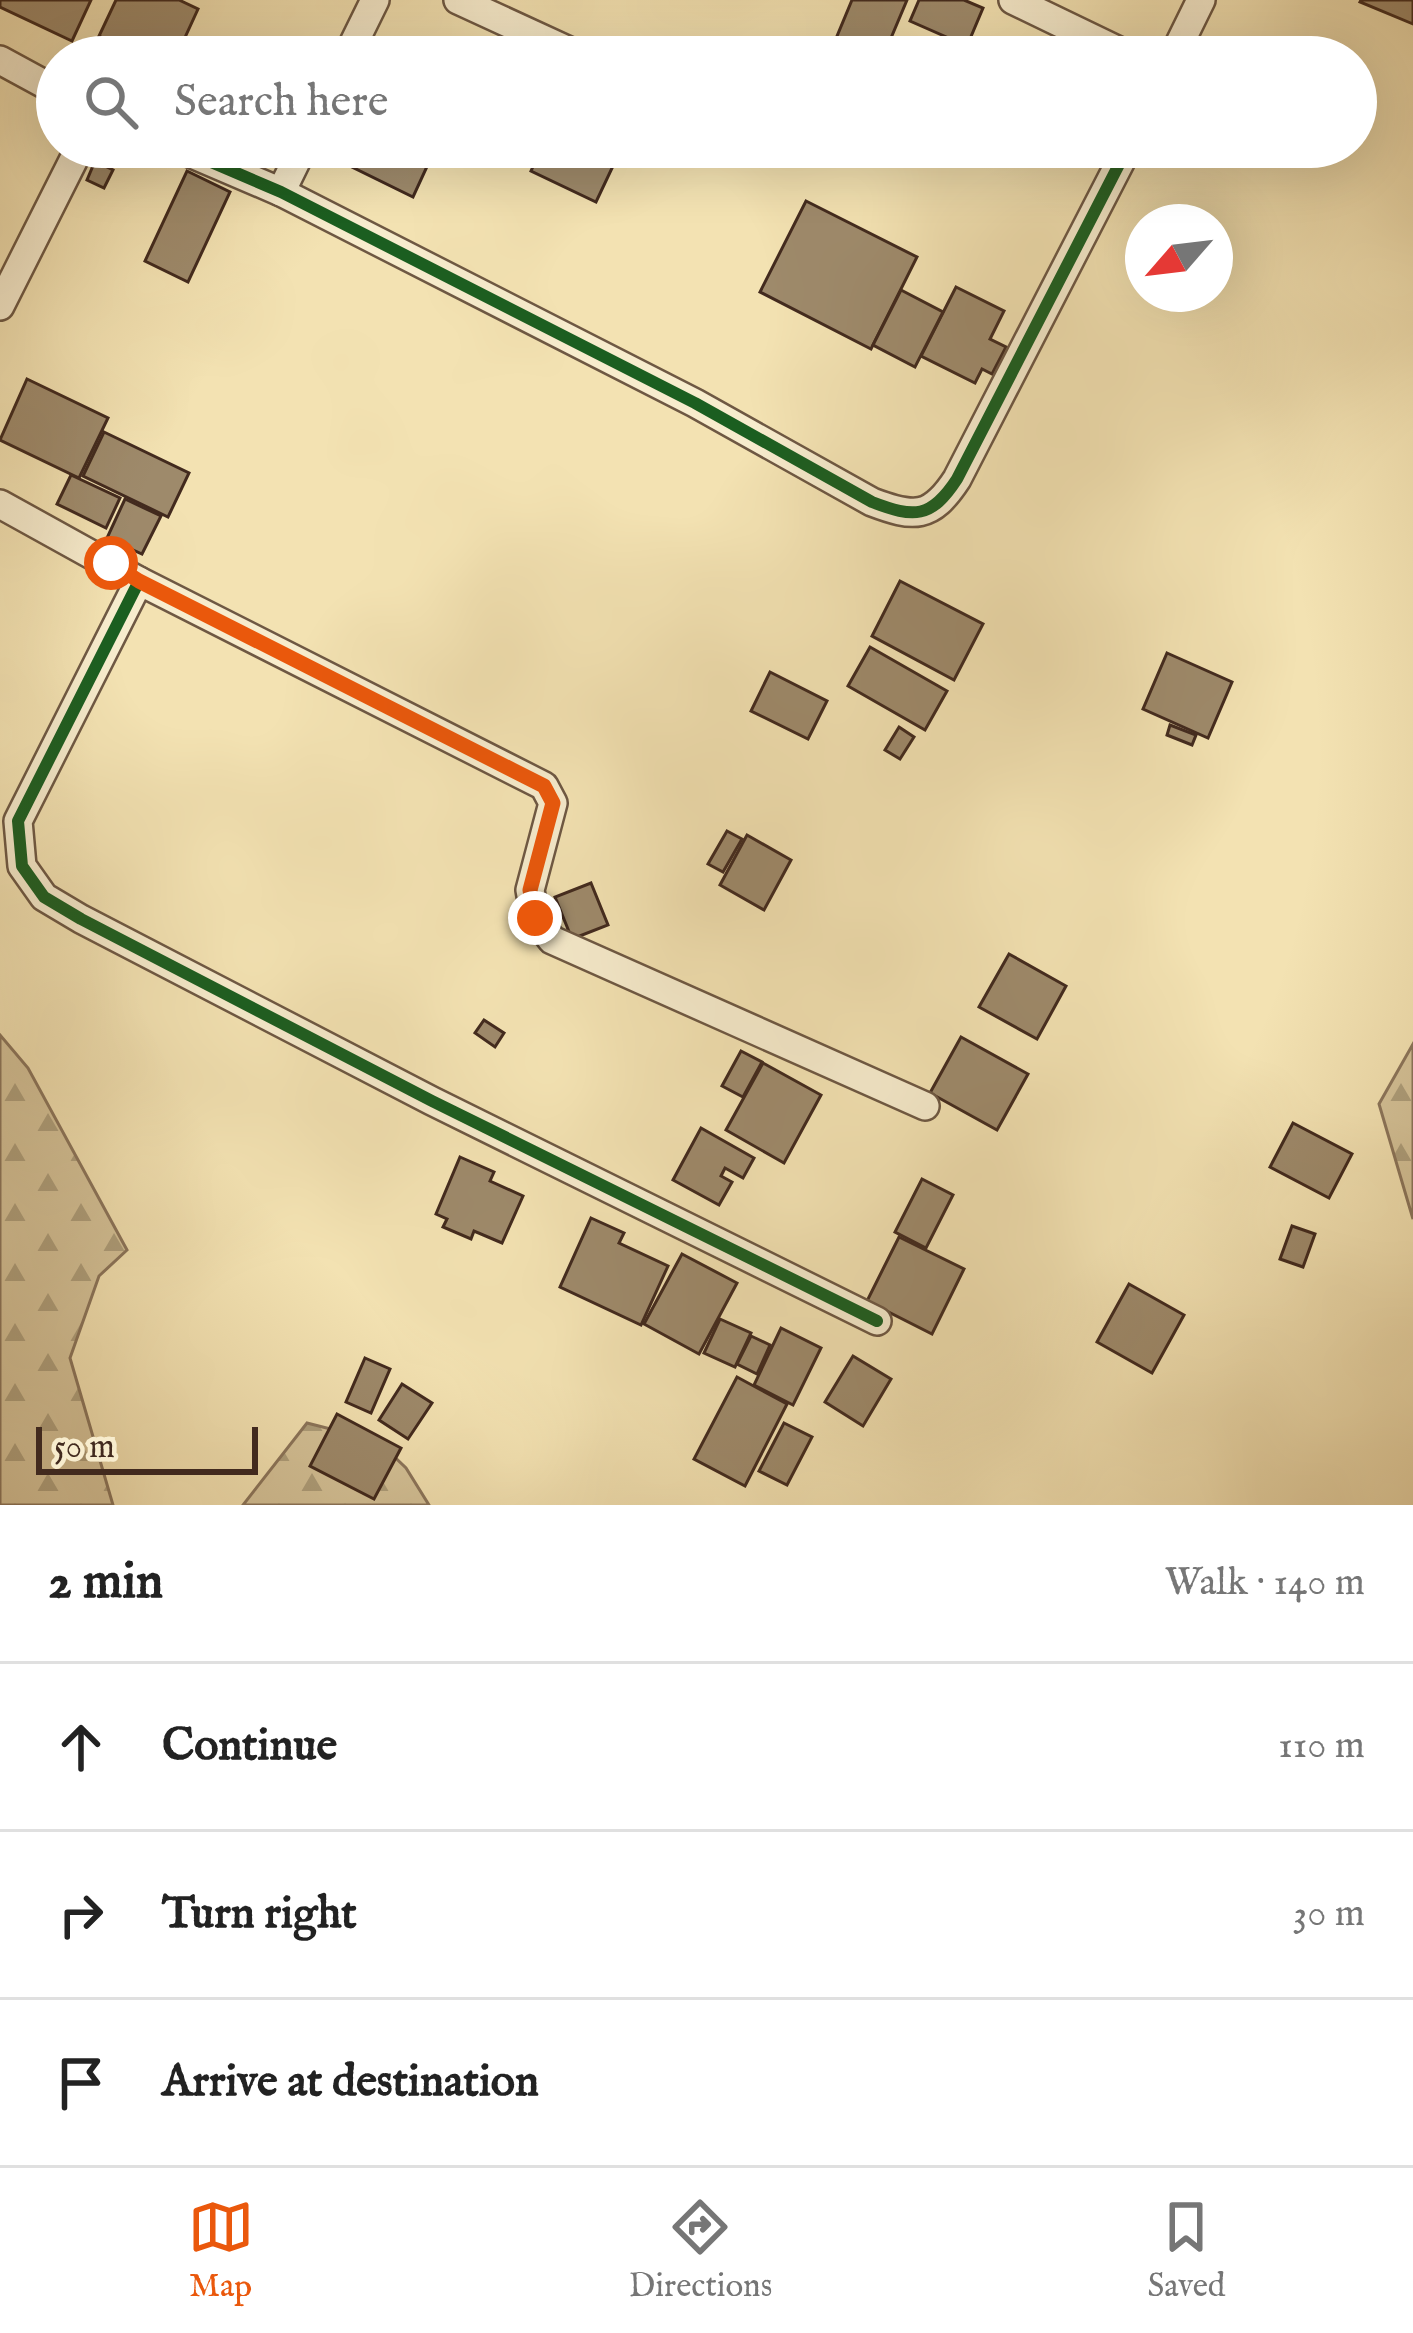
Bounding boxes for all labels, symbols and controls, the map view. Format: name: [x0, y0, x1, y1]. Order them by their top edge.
search box: [36, 36, 1377, 168]
icon: search: [78, 69, 144, 135]
text: Search here: [174, 74, 388, 131]
north arrow: [1125, 204, 1233, 312]
route start: [84, 536, 138, 590]
route end: [508, 891, 562, 945]
scale bar: [36, 1421, 258, 1474]
text: 50 m: [54, 1427, 115, 1469]
text: 2 min: [48, 1551, 163, 1616]
text: Walk · 140 m: [1165, 1559, 1365, 1608]
icon: ahead: [48, 1714, 114, 1780]
text: Continue: [162, 1718, 337, 1775]
text: 110 m: [1278, 1722, 1365, 1771]
icon: right: [48, 1882, 114, 1948]
text: Turn right: [162, 1886, 357, 1943]
text: 30 m: [1293, 1890, 1365, 1939]
icon: arrive: [48, 2050, 114, 2116]
text: Arrive at destination: [162, 2054, 539, 2111]
tab: Map: [188, 2194, 254, 2308]
tab: Directions: [629, 2194, 772, 2308]
tab: Saved: [1147, 2194, 1225, 2308]

